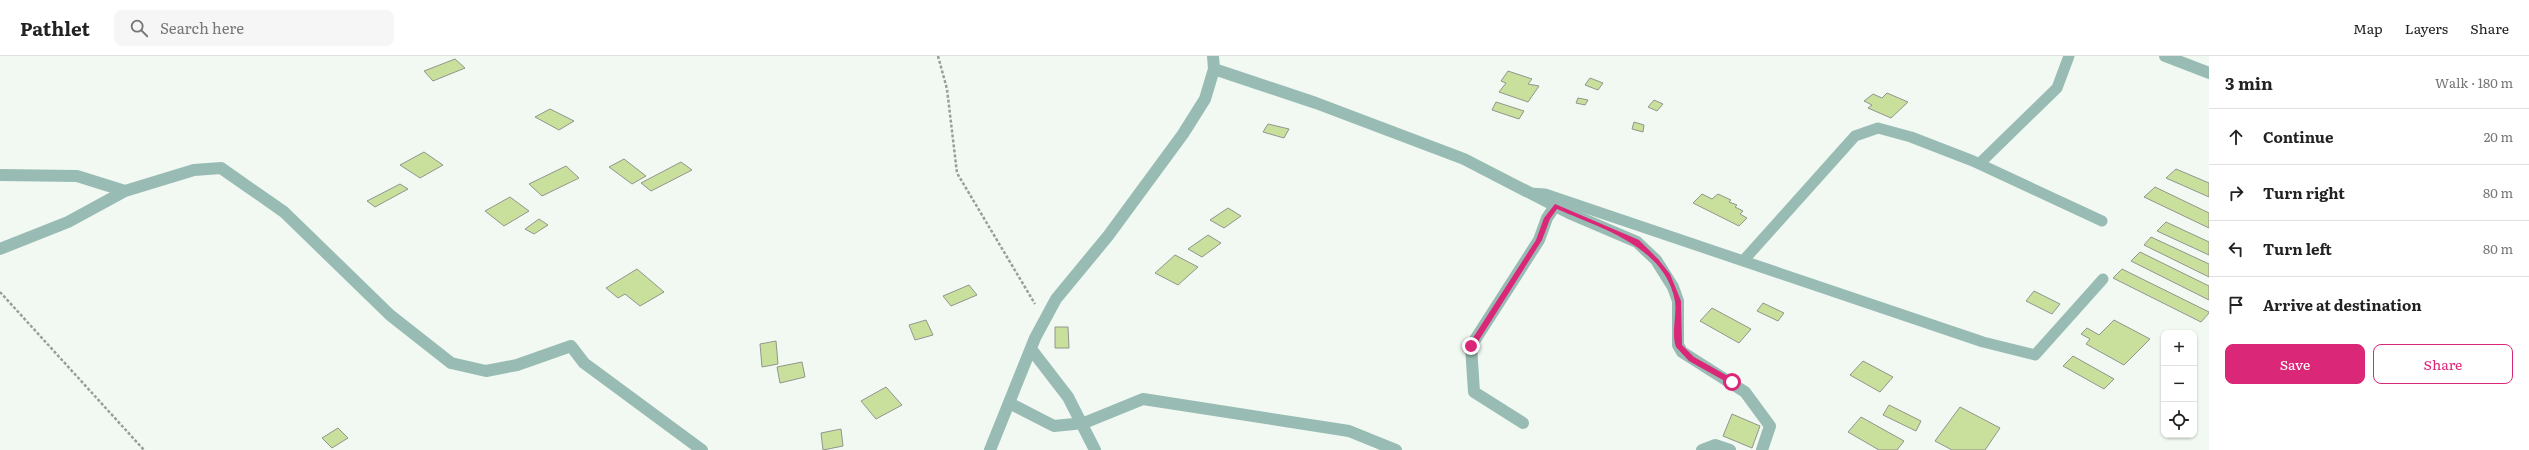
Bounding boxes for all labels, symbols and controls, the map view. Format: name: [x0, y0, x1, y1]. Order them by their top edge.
search box: [114, 10, 394, 46]
text: Pathlet: [20, 14, 90, 42]
text: Search here: [160, 16, 244, 39]
icon: search: [128, 17, 150, 39]
text: Map: [2353, 18, 2383, 38]
text: Layers: [2405, 18, 2448, 38]
text: Share: [2470, 18, 2509, 38]
text: 3 min: [2225, 70, 2273, 95]
text: Walk · 180 m: [2435, 73, 2513, 92]
text: Continue: [2263, 125, 2333, 148]
icon: ahead: [2225, 126, 2247, 148]
text: 20 m: [2484, 127, 2513, 146]
text: Turn right: [2263, 181, 2345, 204]
icon: right: [2225, 182, 2247, 204]
text: 80 m: [2483, 183, 2513, 202]
text: Turn left: [2263, 237, 2332, 260]
icon: left: [2225, 238, 2247, 260]
text: 80 m: [2483, 239, 2513, 258]
text: Arrive at destination: [2263, 293, 2422, 316]
icon: arrive: [2225, 294, 2247, 316]
map controls: [2161, 330, 2197, 438]
button: +: [2161, 330, 2197, 366]
route end: [1462, 337, 1480, 355]
button: Save: [2225, 344, 2365, 384]
button: Share: [2373, 344, 2513, 384]
button: −: [2161, 366, 2197, 402]
route start: [1723, 373, 1741, 391]
button: locate: [2161, 402, 2197, 438]

